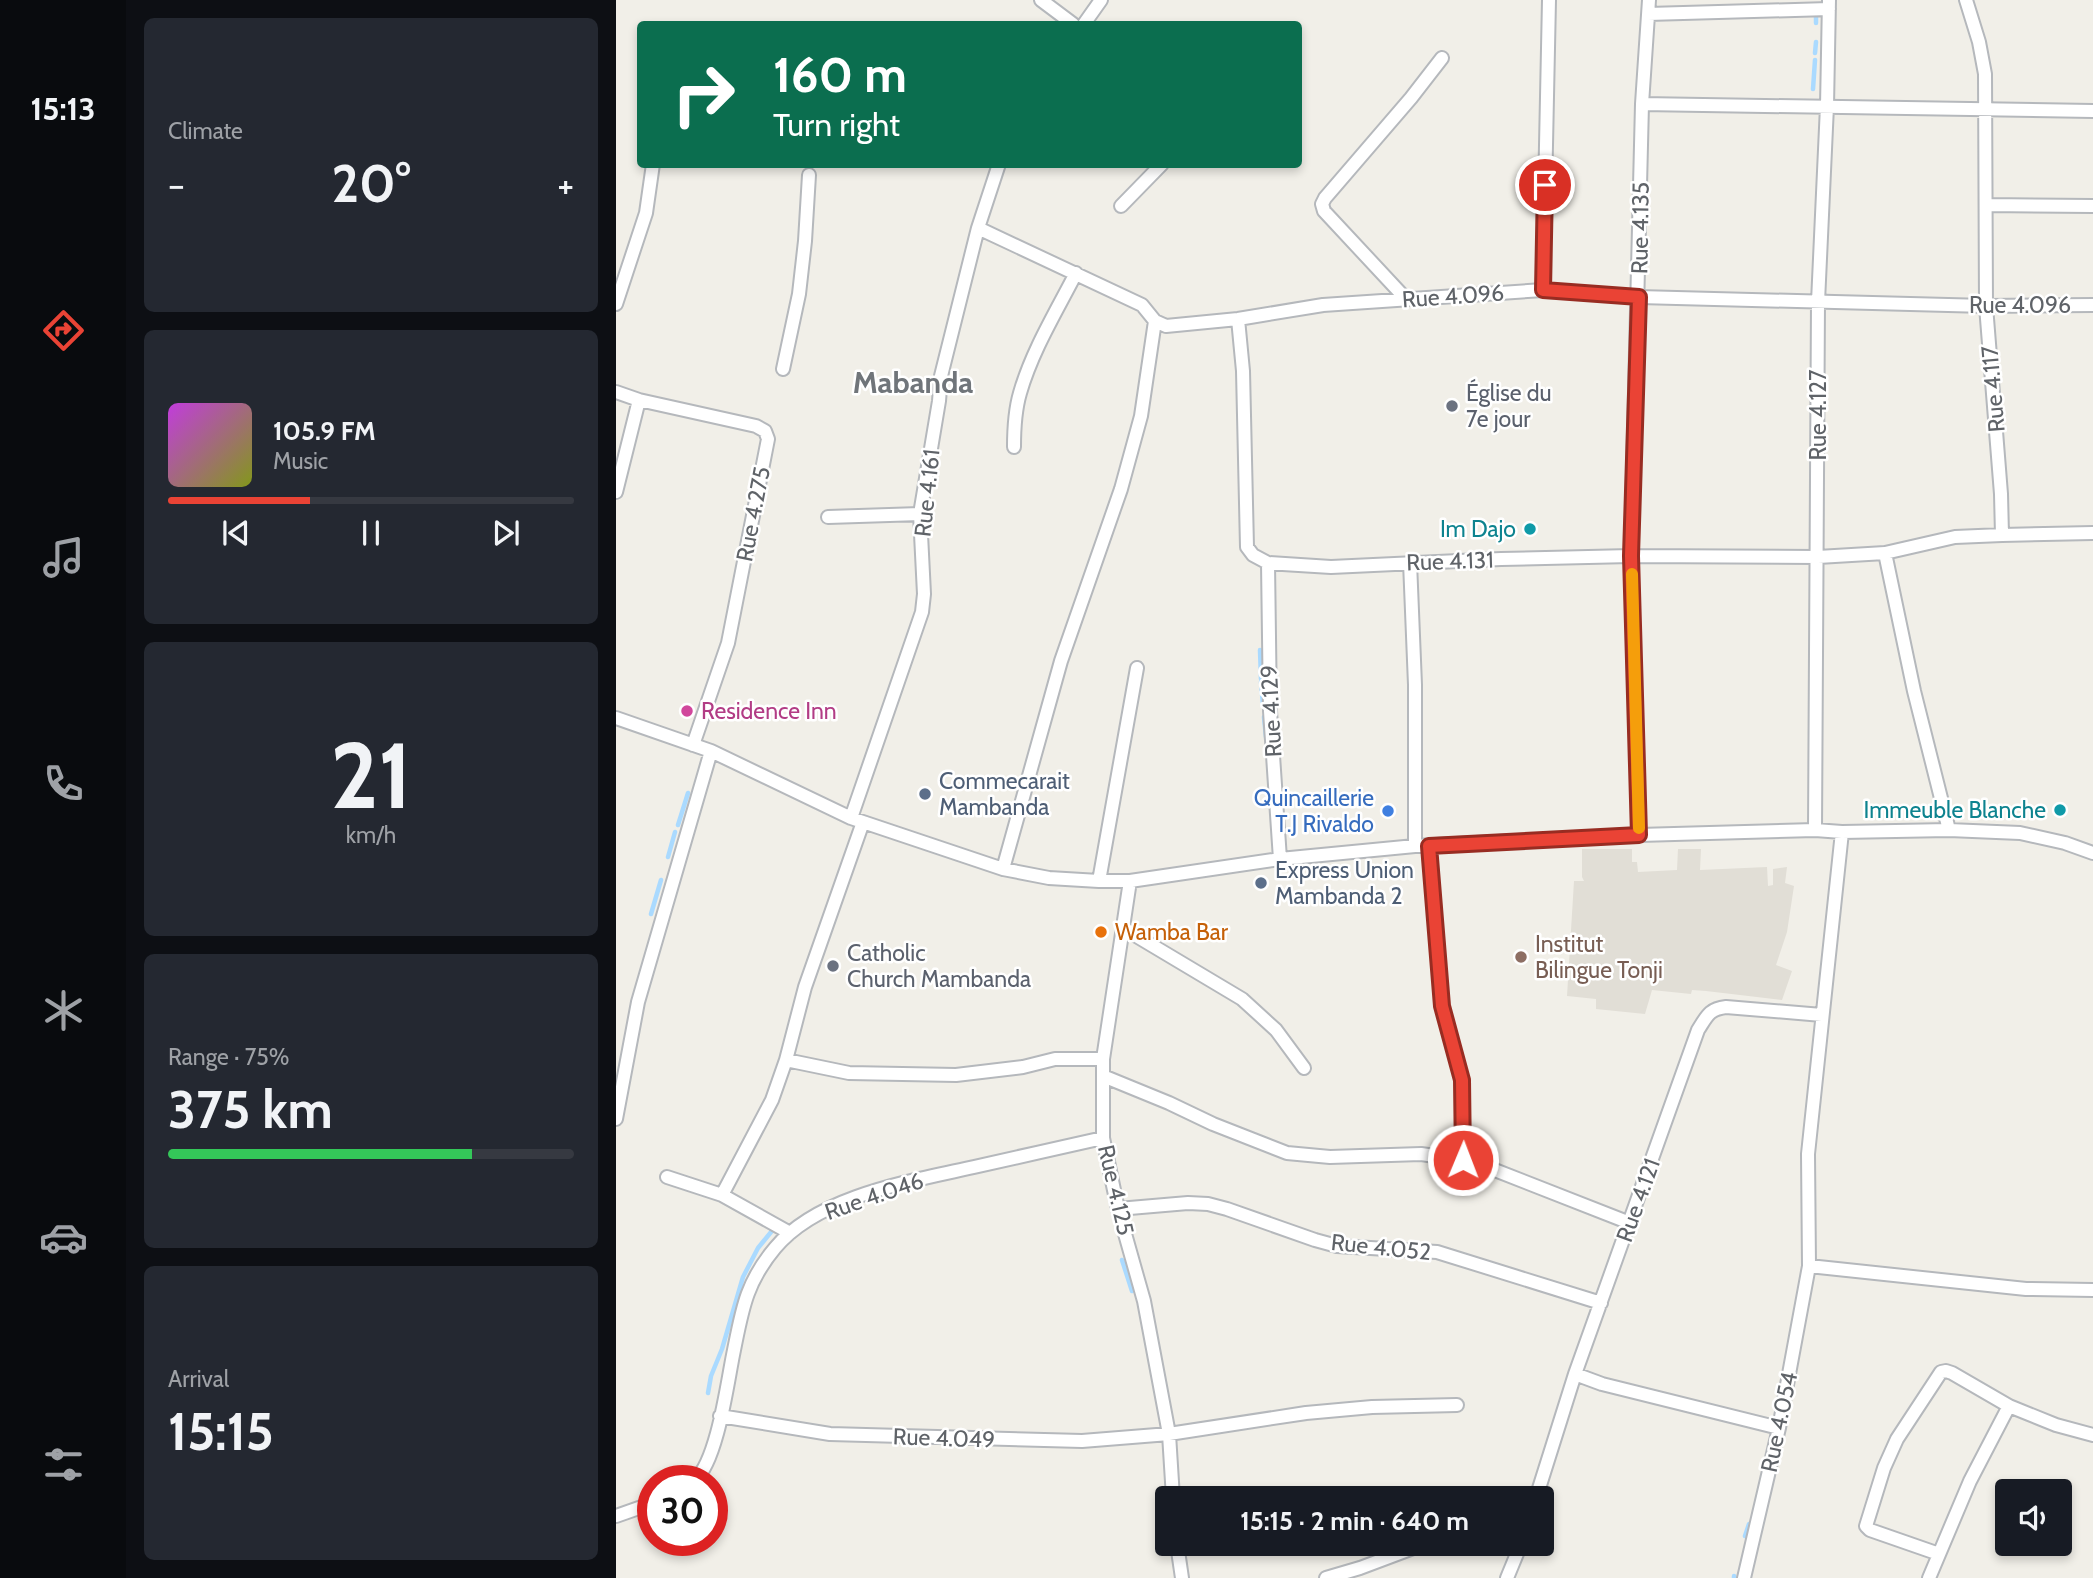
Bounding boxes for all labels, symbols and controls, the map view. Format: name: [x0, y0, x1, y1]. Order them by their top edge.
text: 160 m: [773, 45, 907, 104]
icon: right: [658, 49, 749, 140]
text: 15:13: [30, 89, 96, 128]
text: Turn right: [773, 105, 900, 144]
text: Climate: [168, 117, 243, 145]
text: 20°: [331, 152, 411, 215]
pin: [1515, 155, 1575, 215]
text: −: [168, 161, 185, 208]
text: +: [557, 161, 574, 208]
icon: arrive: [1526, 166, 1564, 204]
street label: Rue 4.135: [1625, 182, 1655, 274]
street label: Rue 4.096: [1401, 278, 1505, 314]
street label: Rue 4.096: [1969, 291, 2071, 319]
icon: directions: [39, 306, 88, 355]
street label: Rue 4.117: [1975, 344, 2011, 433]
district label: Mabanda: [853, 364, 973, 401]
street label: Rue 4.127: [1804, 369, 1832, 461]
place label: Église du 7e jour: [1466, 378, 1551, 433]
marker: Église du 7e jour: [1444, 398, 1460, 414]
text: 105.9 FM: [273, 415, 376, 447]
text: Music: [273, 447, 328, 475]
street label: Rue 4.161: [908, 448, 946, 538]
street label: Rue 4.275: [730, 464, 776, 564]
icon: previous: [217, 514, 255, 552]
icon: pause: [352, 514, 390, 552]
icon: next: [487, 514, 525, 552]
place label: Im Dajo: [1440, 515, 1516, 543]
marker: Im Dajo: [1522, 521, 1538, 537]
icon: music: [39, 533, 88, 582]
street label: Rue 4.131: [1406, 545, 1494, 577]
street label: Rue 4.129: [1255, 664, 1287, 758]
place label: Residence Inn: [701, 697, 837, 725]
marker: Residence Inn: [679, 703, 695, 719]
text: 21: [330, 720, 412, 831]
icon: phone: [39, 759, 88, 808]
place label: Commecarait Mambanda: [939, 767, 1070, 821]
place label: Quincaillerie T.J Rivaldo: [1254, 784, 1374, 838]
marker: Commecarait Mambanda: [917, 786, 933, 802]
place label: Immeuble Blanche: [1864, 796, 2046, 824]
marker: Immeuble Blanche: [2052, 802, 2068, 818]
marker: Quincaillerie T.J Rivaldo: [1380, 803, 1396, 819]
text: km/h: [346, 821, 396, 849]
place label: Express Union Mambanda 2: [1275, 856, 1414, 910]
marker: Express Union Mambanda 2: [1253, 875, 1269, 891]
place label: Wamba Bar: [1115, 918, 1229, 946]
marker: Wamba Bar: [1093, 924, 1109, 940]
place label: Institut Bilingue Tonji: [1535, 930, 1663, 984]
place label: Catholic Church Mambanda: [847, 939, 1031, 993]
marker: Institut Bilingue Tonji: [1513, 949, 1529, 965]
marker: Catholic Church Mambanda: [825, 958, 841, 974]
icon: climate: [39, 986, 88, 1035]
text: Range · 75%: [168, 1043, 289, 1071]
text: 375 km: [168, 1078, 333, 1141]
position arrow: [1426, 1123, 1500, 1197]
street label: Rue 4.125: [1092, 1142, 1140, 1238]
street label: Rue 4.121: [1610, 1154, 1666, 1246]
street label: Rue 4.046: [821, 1166, 927, 1226]
icon: car: [39, 1213, 88, 1262]
street label: Rue 4.052: [1330, 1228, 1432, 1266]
text: Arrival: [168, 1365, 229, 1393]
street label: Rue 4.054: [1755, 1369, 1803, 1475]
text: 15:15: [168, 1400, 274, 1463]
street label: Rue 4.049: [892, 1422, 996, 1454]
icon: filters: [39, 1440, 88, 1489]
speed limit sign: 30: [637, 1465, 728, 1556]
map controls: [1995, 1479, 2072, 1556]
button: sound: [1995, 1479, 2072, 1556]
text: 15:15 · 2 min · 640 m: [1240, 1505, 1469, 1537]

